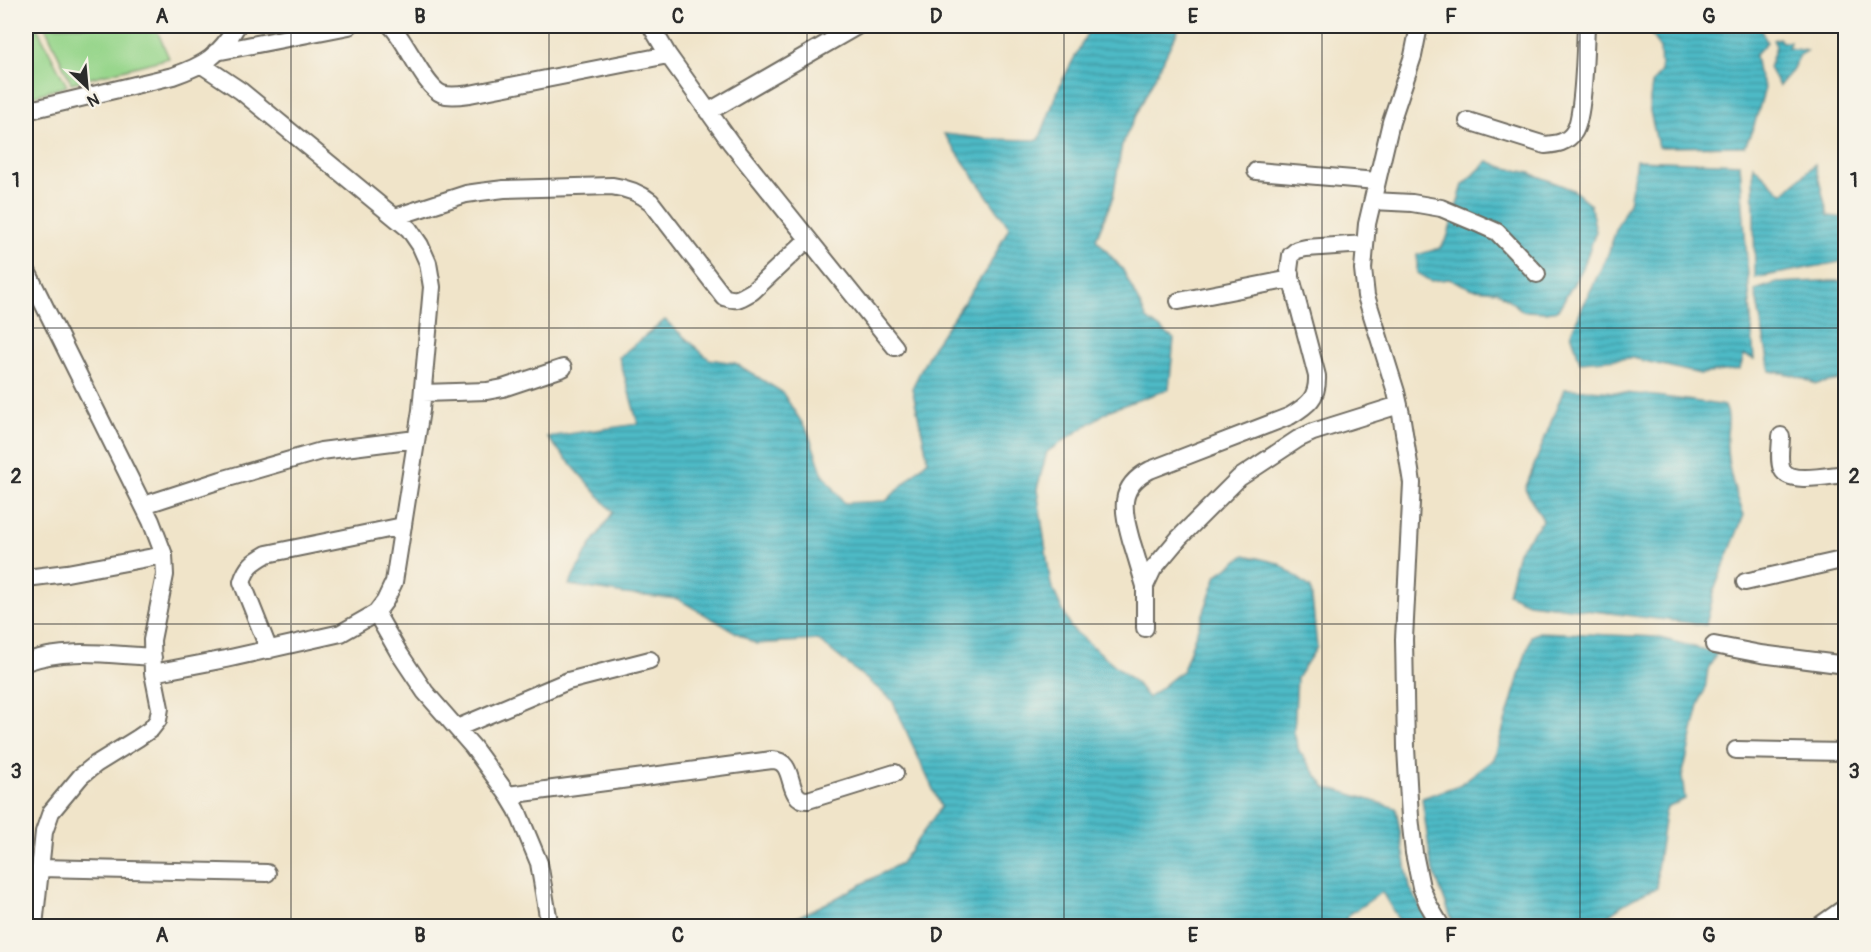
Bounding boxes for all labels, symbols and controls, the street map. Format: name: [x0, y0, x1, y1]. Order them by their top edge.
text: A: [156, 4, 169, 29]
text: B: [414, 4, 426, 29]
text: C: [672, 4, 684, 29]
text: D: [930, 4, 943, 29]
text: E: [1188, 4, 1199, 29]
text: F: [1445, 4, 1457, 29]
text: G: [1702, 4, 1716, 29]
north arrow: [57, 57, 117, 117]
text: N: [84, 88, 102, 111]
text: 1: [12, 168, 20, 193]
text: 1: [1850, 168, 1858, 193]
text: 2: [10, 464, 22, 489]
text: 2: [1848, 464, 1860, 489]
text: 3: [10, 759, 22, 784]
text: 3: [1848, 759, 1860, 784]
text: A: [156, 923, 169, 948]
text: B: [414, 923, 426, 948]
text: C: [672, 923, 684, 948]
text: D: [930, 923, 943, 948]
text: E: [1188, 923, 1199, 948]
text: F: [1445, 923, 1457, 948]
text: G: [1702, 923, 1716, 948]

